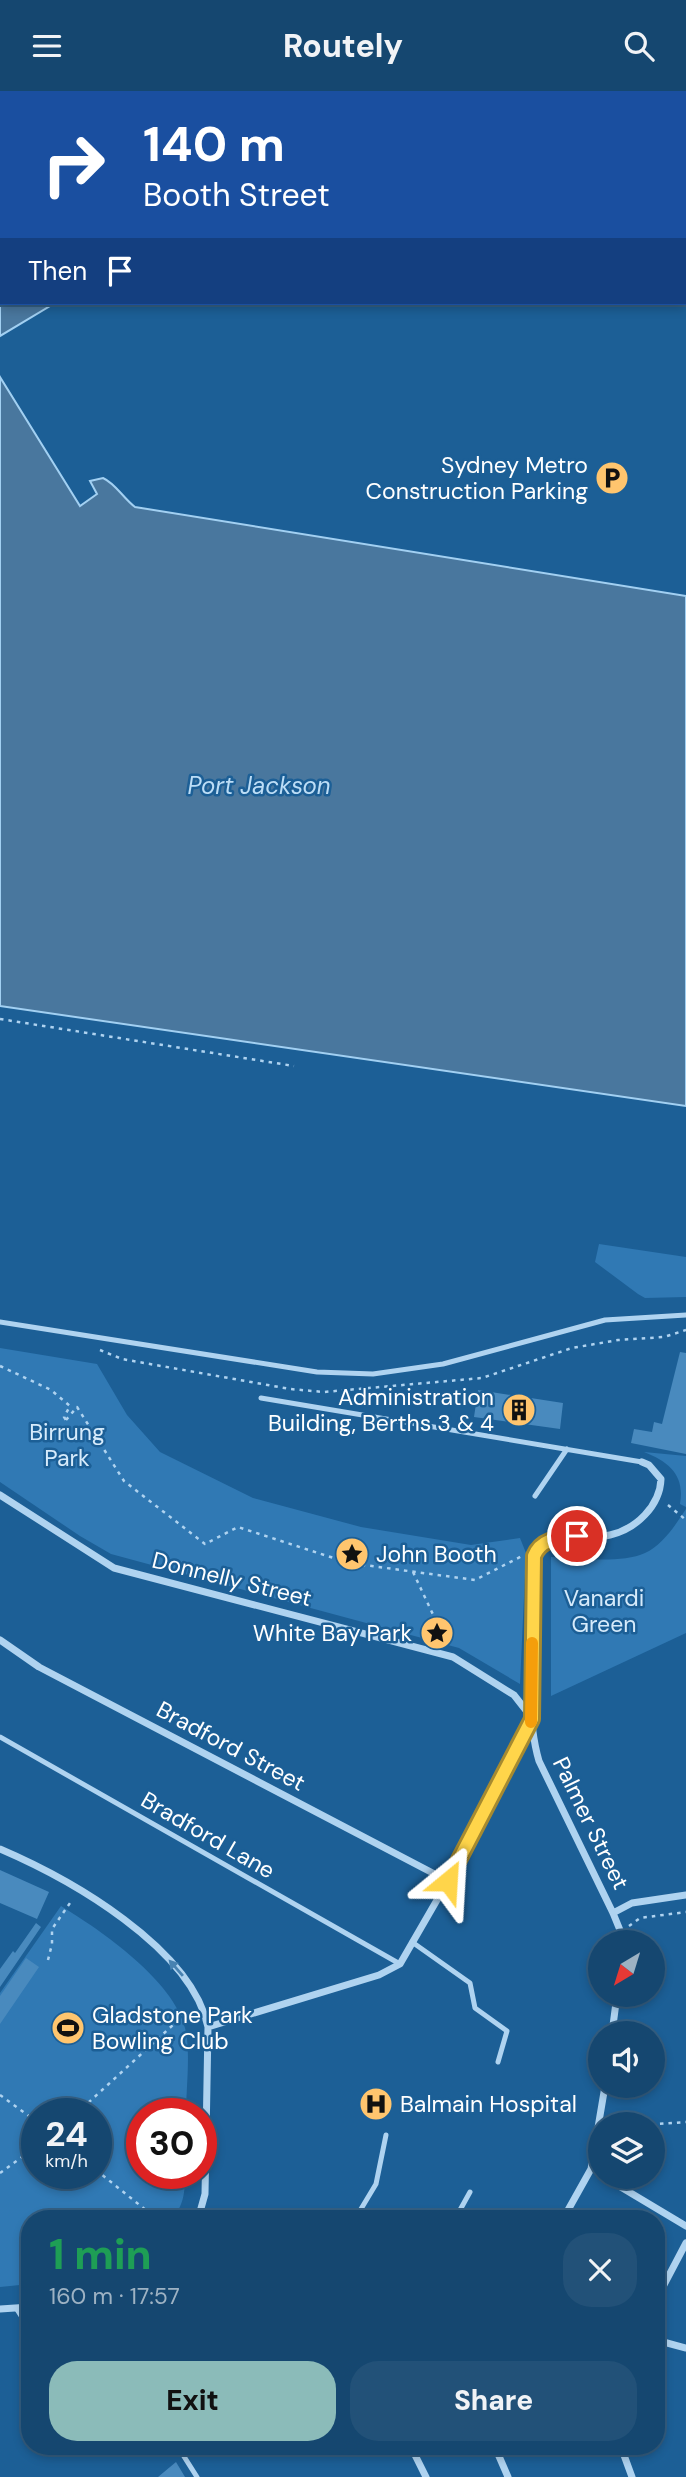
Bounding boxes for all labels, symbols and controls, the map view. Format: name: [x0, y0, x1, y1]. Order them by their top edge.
text: Routely: [283, 25, 403, 67]
icon: menu: [28, 27, 66, 65]
icon: search: [620, 27, 658, 65]
text: 140 m: [143, 112, 285, 176]
icon: right: [28, 119, 119, 210]
text: Booth Street: [143, 174, 330, 216]
icon: arrive: [101, 252, 139, 290]
text: Then: [28, 254, 87, 288]
place label: Sydney Metro Construction Parking: [366, 450, 588, 506]
parking icon: Sydney Metro Construction Parking: [593, 459, 631, 497]
water label: Port Jackson: [187, 770, 331, 801]
place label: Administration Building, Berths 3 & 4: [268, 1382, 494, 1438]
building icon: Administration Building, Berths 3 & 4: [500, 1391, 538, 1429]
park label: Birrung Park: [29, 1417, 105, 1473]
pin: [547, 1506, 607, 1566]
icon: arrive: [558, 1517, 596, 1555]
place icon: John Booth: [333, 1535, 371, 1573]
place label: John Booth: [376, 1539, 497, 1569]
street label: Donnelly Street: [149, 1545, 315, 1613]
park label: Vanardi Green: [564, 1583, 644, 1639]
place icon: White Bay Park: [418, 1614, 456, 1652]
place label: White Bay Park: [253, 1618, 412, 1648]
street label: Bradford Street: [152, 1694, 310, 1798]
street label: Palmer Street: [546, 1752, 636, 1894]
street label: Bradford Lane: [136, 1785, 280, 1885]
position arrow: [411, 1844, 485, 1918]
north arrow: [588, 1930, 665, 2007]
map controls: [588, 1930, 665, 2189]
one-way arrow: [169, 1959, 184, 1976]
place label: Gladstone Park Bowling Club: [92, 2000, 253, 2056]
sports icon: Gladstone Park Bowling Club: [49, 2009, 87, 2047]
button: sound: [588, 2021, 665, 2098]
hospital icon: Balmain Hospital: [357, 2085, 395, 2123]
place label: Balmain Hospital: [400, 2089, 577, 2119]
speed limit sign: 30: [126, 2098, 217, 2189]
text: 24: [45, 2111, 88, 2157]
button: layers: [588, 2112, 665, 2189]
text: km/h: [45, 2149, 88, 2173]
text: 1 min: [49, 2227, 152, 2282]
button: close: [563, 2233, 637, 2307]
text: 160 m · 17:57: [49, 2281, 180, 2311]
button: Exit: [49, 2361, 336, 2441]
button: Share: [350, 2361, 637, 2441]

